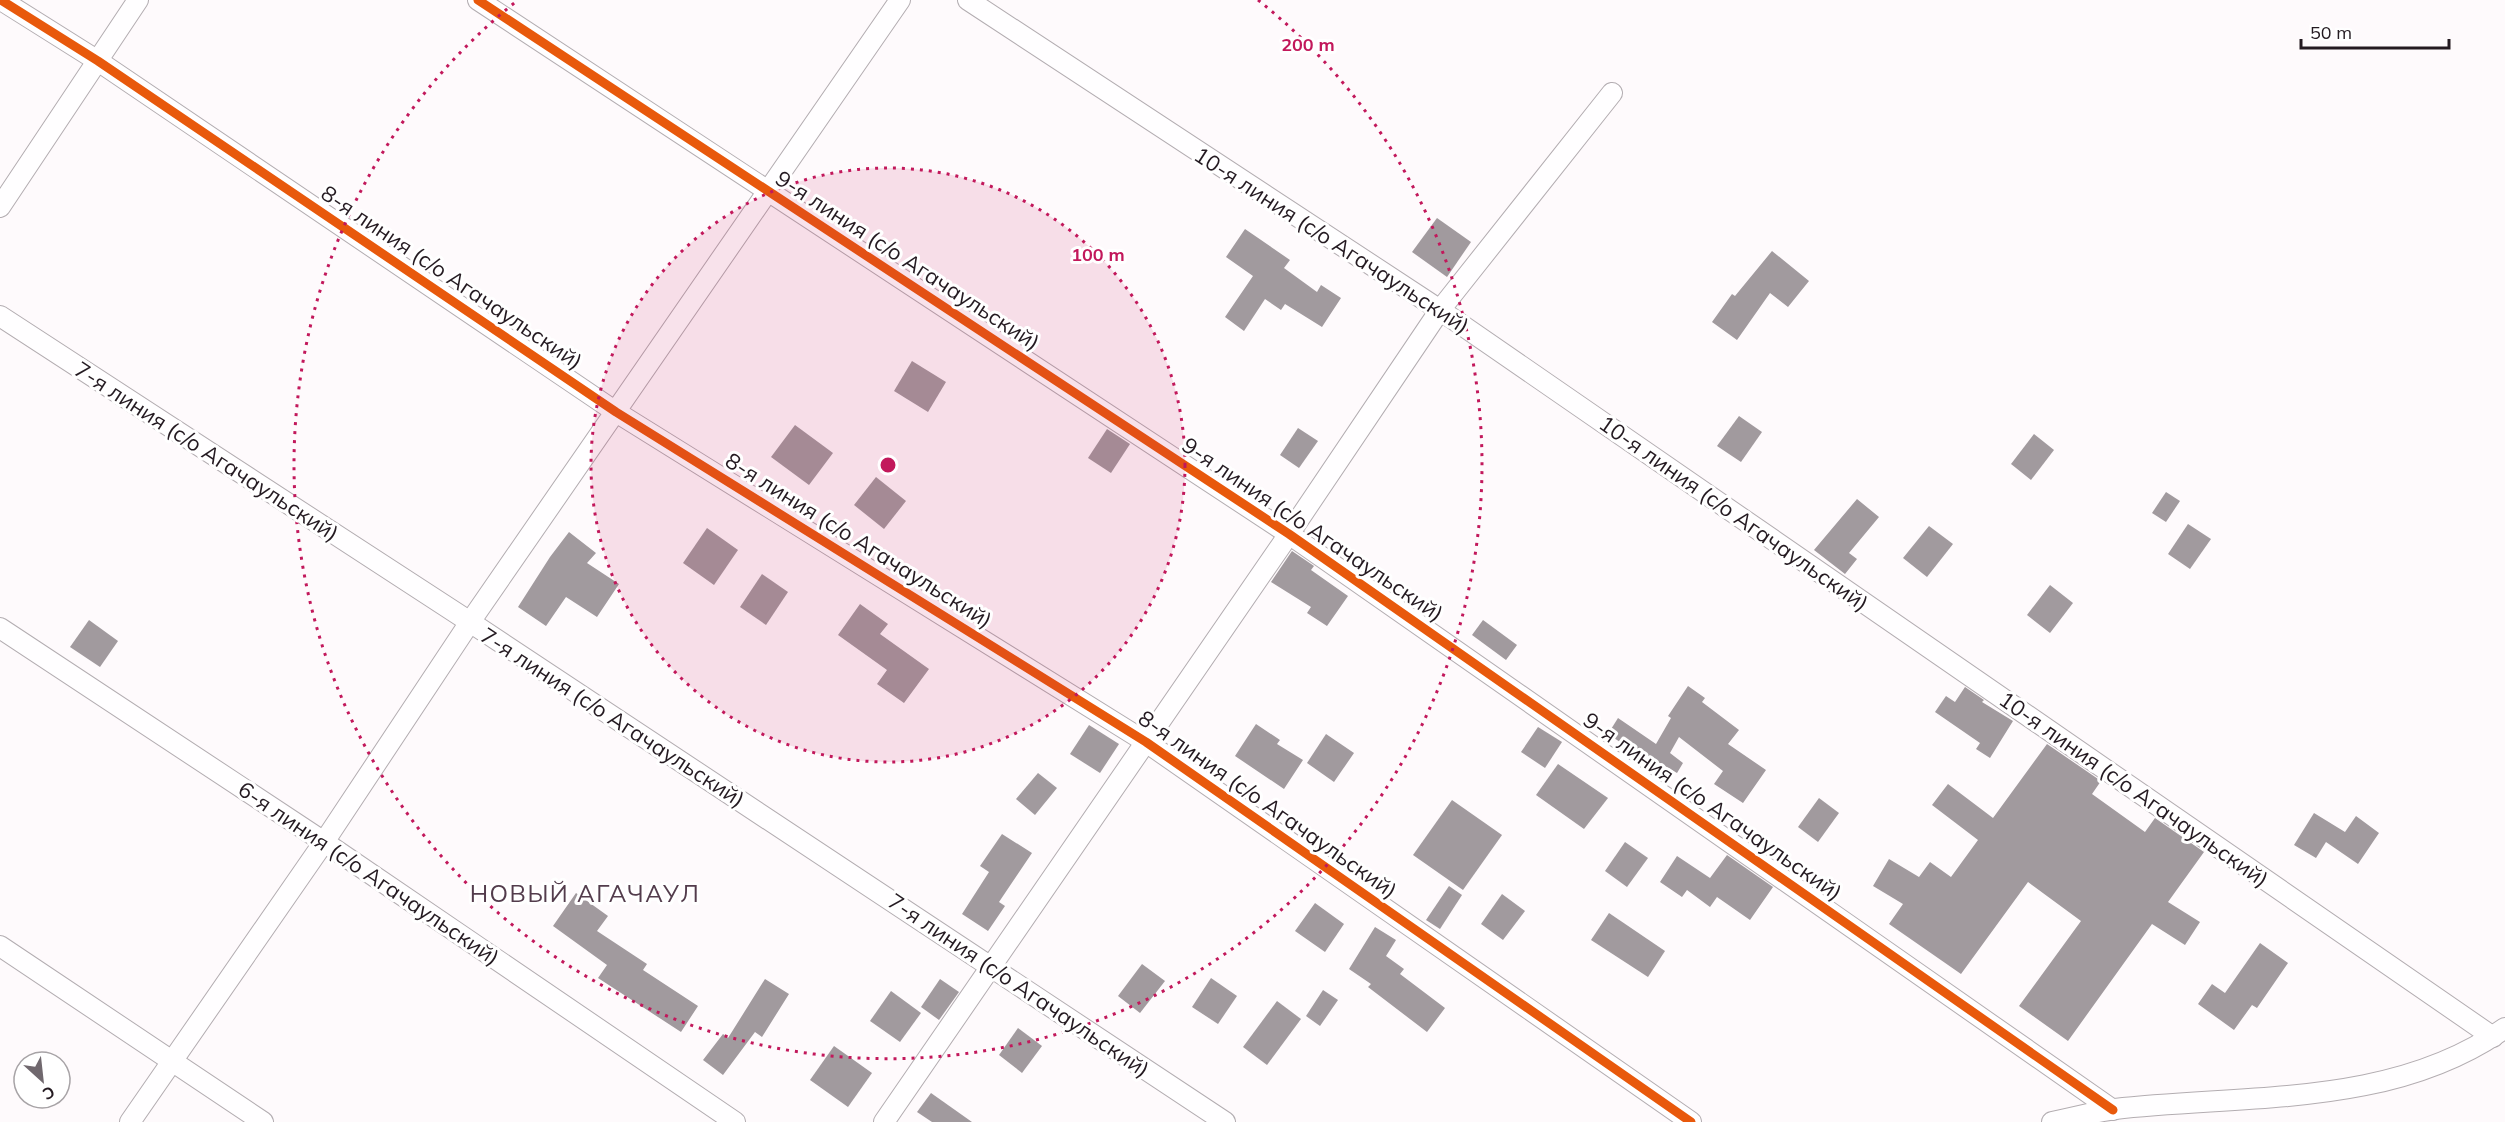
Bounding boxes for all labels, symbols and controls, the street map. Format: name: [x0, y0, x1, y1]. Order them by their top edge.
scale bar: [2301, 12, 2450, 50]
text: 50 m: [2310, 21, 2352, 44]
text: 200 m: [1281, 33, 1335, 56]
street label: 10-я линия (с/о Агачаульский): [1189, 140, 1475, 340]
street label: 9-я линия (с/о Агачаульский): [771, 164, 1045, 356]
street label: 8-я линия (с/о Агачаульский): [316, 179, 588, 375]
text: 100 m: [1071, 243, 1125, 266]
street label: 7-я линия (с/о Агачаульский): [70, 355, 344, 547]
street label: 10-я линия (с/о Агачаульский): [1594, 409, 1874, 617]
street label: 9-я линия (с/о Агачаульский): [1177, 431, 1449, 627]
street label: 8-я линия (с/о Агачаульский): [720, 446, 998, 634]
centre of rings: [878, 455, 898, 475]
street label: 7-я линия (с/о Агачаульский): [476, 621, 750, 813]
street label: 10-я линия (с/о Агачаульский): [1994, 685, 2274, 893]
street label: 8-я линия (с/о Агачаульский): [1133, 704, 1403, 904]
street label: 9-я линия (с/о Агачаульский): [1578, 706, 1848, 906]
street label: 6-я линия (с/о Агачаульский): [233, 775, 505, 971]
district label: НОВЫЙ АГАЧАУЛ: [470, 878, 700, 908]
street label: 7-я линия (с/о Агачаульский): [883, 887, 1155, 1083]
north arrow: [12, 1050, 72, 1110]
text: С: [39, 1082, 58, 1105]

